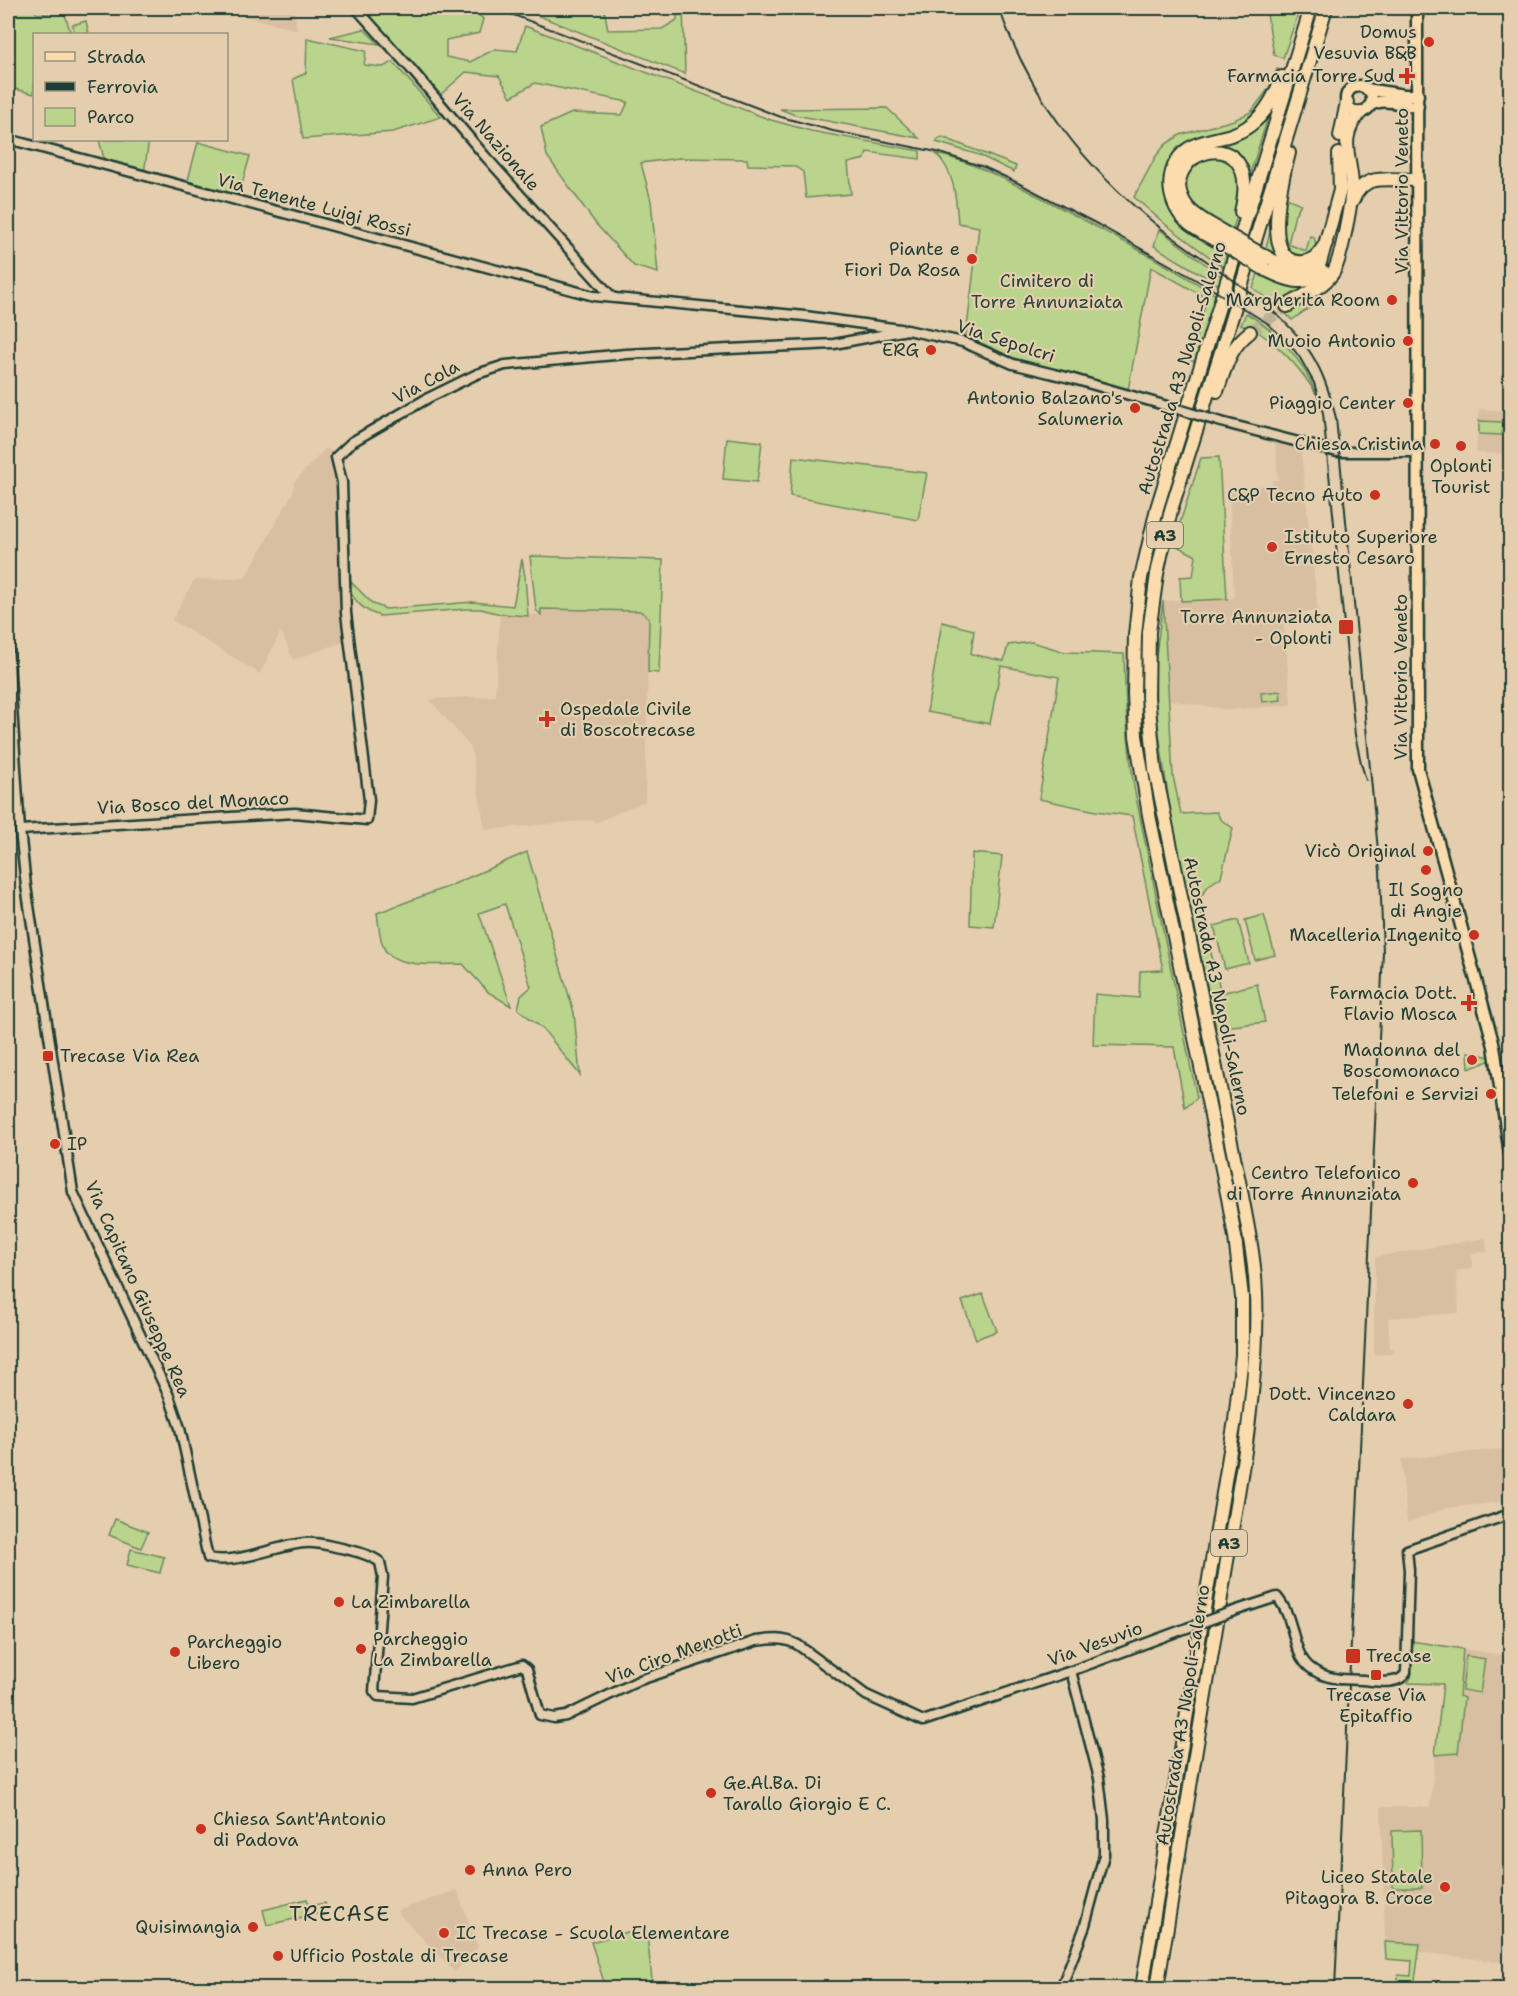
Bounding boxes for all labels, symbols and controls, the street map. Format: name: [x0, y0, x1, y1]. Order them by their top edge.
place label: Domus Vesuvia B&B: [1313, 20, 1417, 65]
legend: [33, 33, 228, 141]
marker: Domus Vesuvia B&B: [1422, 35, 1436, 49]
text: Strada: [87, 45, 146, 69]
place label: Farmacia Torre Sud: [1227, 64, 1395, 88]
marker: Farmacia Torre Sud: [1400, 69, 1414, 83]
text: Ferrovia: [87, 75, 158, 99]
street label: Via Nazionale: [447, 88, 545, 196]
text: Parco: [87, 105, 135, 129]
street label: Via Vittorio Veneto: [1390, 108, 1414, 274]
street label: Via Tenente Luigi Rossi: [214, 168, 414, 242]
place label: Piante e Fiori Da Rosa: [844, 237, 960, 282]
street label: Autostrada A3 Napoli-Salerno: [1132, 238, 1232, 498]
marker: Piante e Fiori Da Rosa: [965, 252, 979, 266]
park label: Cimitero di Torre Annunziata: [971, 269, 1123, 314]
place label: Margherita Room: [1226, 288, 1380, 312]
marker: Margherita Room: [1385, 293, 1399, 307]
street label: Via Sepolcri: [954, 314, 1058, 368]
place label: Muoio Antonio: [1268, 329, 1396, 353]
marker: Muoio Antonio: [1401, 334, 1415, 348]
place label: ERG: [882, 338, 919, 362]
marker: ERG: [924, 343, 938, 357]
street label: Via Cola: [388, 354, 464, 410]
place label: Antonio Balzano's Salumeria: [967, 386, 1123, 431]
place label: Piaggio Center: [1269, 391, 1396, 415]
marker: Piaggio Center: [1401, 396, 1415, 410]
marker: Antonio Balzano's Salumeria: [1128, 401, 1142, 415]
place label: Chiesa Cristina: [1294, 432, 1423, 456]
marker: Chiesa Cristina: [1428, 437, 1442, 451]
marker: Oplonti Tourist: [1454, 439, 1468, 453]
place label: Oplonti Tourist: [1430, 454, 1492, 499]
place label: C&P Tecno Auto: [1227, 483, 1363, 507]
marker: C&P Tecno Auto: [1368, 488, 1382, 502]
road number: A3: [1147, 522, 1183, 548]
place label: Istituto Superiore Ernesto Cesaro: [1284, 525, 1438, 570]
marker: Istituto Superiore Ernesto Cesaro: [1265, 540, 1279, 554]
street label: Via Vittorio Veneto: [1389, 594, 1413, 760]
place label: Torre Annunziata - Oplonti: [1180, 605, 1332, 650]
marker: Torre Annunziata - Oplonti: [1337, 618, 1355, 636]
place label: Ospedale Civile di Boscotrecase: [560, 697, 696, 742]
marker: Ospedale Civile di Boscotrecase: [538, 710, 556, 728]
street label: Via Bosco del Monaco: [96, 786, 290, 820]
place label: Vicò Original: [1304, 839, 1417, 863]
marker: Vicò Original: [1421, 844, 1435, 858]
street label: Autostrada A3 Napoli-Salerno: [1178, 854, 1256, 1118]
marker: Il Sogno di Angie: [1419, 863, 1433, 877]
place label: Il Sogno di Angie: [1389, 878, 1463, 923]
place label: Macelleria Ingenito: [1289, 923, 1462, 947]
marker: Macelleria Ingenito: [1467, 928, 1481, 942]
place label: Farmacia Dott. Flavio Mosca: [1330, 981, 1457, 1026]
marker: Farmacia Dott. Flavio Mosca: [1462, 996, 1476, 1010]
place label: Madonna del Boscomonaco: [1343, 1038, 1461, 1083]
place label: Trecase Via Rea: [60, 1044, 199, 1068]
marker: Trecase Via Rea: [41, 1049, 55, 1063]
marker: Madonna del Boscomonaco: [1465, 1053, 1479, 1067]
place label: Telefoni e Servizi: [1332, 1082, 1479, 1106]
marker: Telefoni e Servizi: [1484, 1087, 1498, 1101]
place label: IP: [67, 1132, 87, 1156]
marker: IP: [48, 1137, 62, 1151]
place label: Centro Telefonico di Torre Annunziata: [1226, 1161, 1401, 1206]
marker: Centro Telefonico di Torre Annunziata: [1406, 1176, 1420, 1190]
street label: Via Capitano Giuseppe Rea: [79, 1177, 197, 1401]
place label: Dott. Vincenzo Caldara: [1269, 1382, 1396, 1427]
marker: Dott. Vincenzo Caldara: [1401, 1397, 1415, 1411]
road number: A3: [1211, 1530, 1247, 1556]
street label: Autostrada A3 Napoli-Salerno: [1151, 1583, 1215, 1847]
place label: La Zimbarella: [351, 1590, 470, 1614]
marker: La Zimbarella: [332, 1595, 346, 1609]
street label: Via Vesuvio: [1044, 1616, 1146, 1672]
street label: Via Ciro Menotti: [602, 1618, 746, 1690]
place label: Parcheggio La Zimbarella: [373, 1627, 492, 1672]
place label: Parcheggio Libero: [187, 1630, 282, 1675]
marker: Parcheggio La Zimbarella: [354, 1642, 368, 1656]
place label: Trecase: [1366, 1644, 1432, 1668]
marker: Parcheggio Libero: [168, 1645, 182, 1659]
marker: Trecase: [1344, 1647, 1362, 1665]
marker: Trecase Via Epitaffio: [1369, 1668, 1383, 1682]
place label: Trecase Via Epitaffio: [1326, 1683, 1426, 1728]
place label: Ge.Al.Ba. Di Tarallo Giorgio E C.: [723, 1771, 891, 1816]
marker: Ge.Al.Ba. Di Tarallo Giorgio E C.: [704, 1786, 718, 1800]
place label: Chiesa Sant'Antonio di Padova: [213, 1807, 386, 1852]
marker: Chiesa Sant'Antonio di Padova: [194, 1822, 208, 1836]
place label: Anna Pero: [482, 1858, 572, 1882]
marker: Anna Pero: [463, 1863, 477, 1877]
place label: Liceo Statale Pitagora B. Croce: [1285, 1865, 1433, 1910]
marker: Liceo Statale Pitagora B. Croce: [1438, 1880, 1452, 1894]
district label: TRECASE: [289, 1900, 391, 1928]
place label: Quisimangia: [135, 1915, 241, 1939]
marker: Quisimangia: [246, 1920, 260, 1934]
place label: IC Trecase - Scuola Elementare: [456, 1921, 730, 1945]
marker: IC Trecase - Scuola Elementare: [437, 1926, 451, 1940]
place label: Ufficio Postale di Trecase: [290, 1944, 509, 1968]
marker: Ufficio Postale di Trecase: [271, 1949, 285, 1963]

